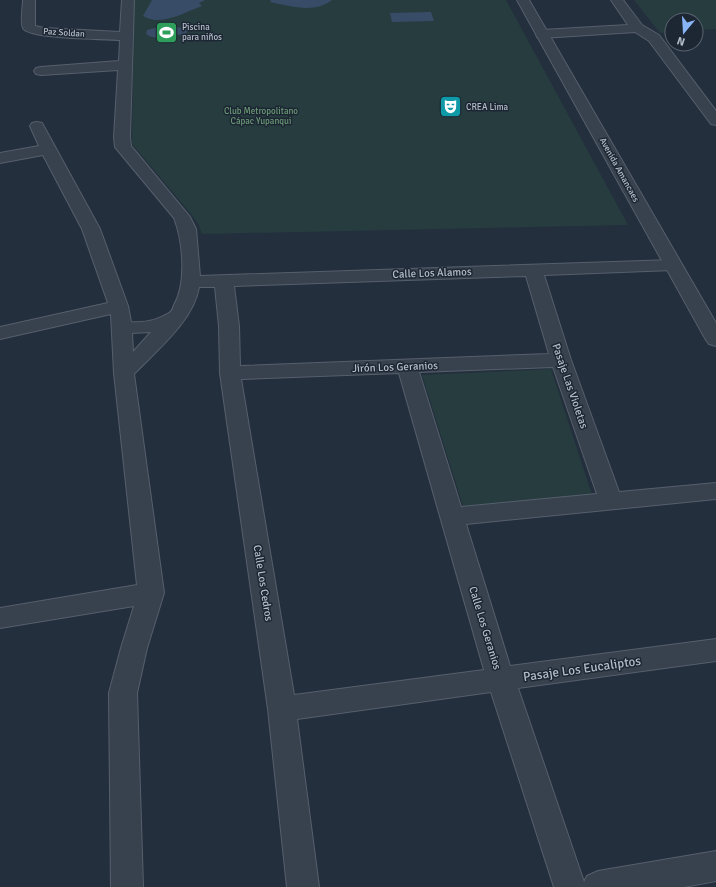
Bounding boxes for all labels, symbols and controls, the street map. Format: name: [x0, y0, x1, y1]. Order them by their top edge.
north arrow: [664, 12, 704, 52]
sports icon: Piscina para niños: [154, 19, 180, 45]
place label: Piscina para niños: [182, 22, 222, 43]
street label: Paz Soldan: [43, 26, 85, 40]
text: N: [675, 34, 687, 48]
theatre icon: CREA Lima: [437, 94, 463, 120]
place label: CREA Lima: [466, 102, 509, 113]
park label: Club Metropolitano Cápac Yupanqui: [224, 106, 298, 127]
street label: Avenida Amancaes: [597, 136, 641, 204]
street label: Calle Los Alamos: [392, 265, 472, 281]
street label: Pasaje Las Violetas: [549, 342, 591, 431]
street label: Jirón Los Geranios: [352, 359, 438, 375]
street label: Calle Los Cedros: [251, 544, 275, 622]
street label: Calle Los Geranios: [466, 585, 504, 671]
street label: Pasaje Los Eucaliptos: [522, 653, 642, 685]

